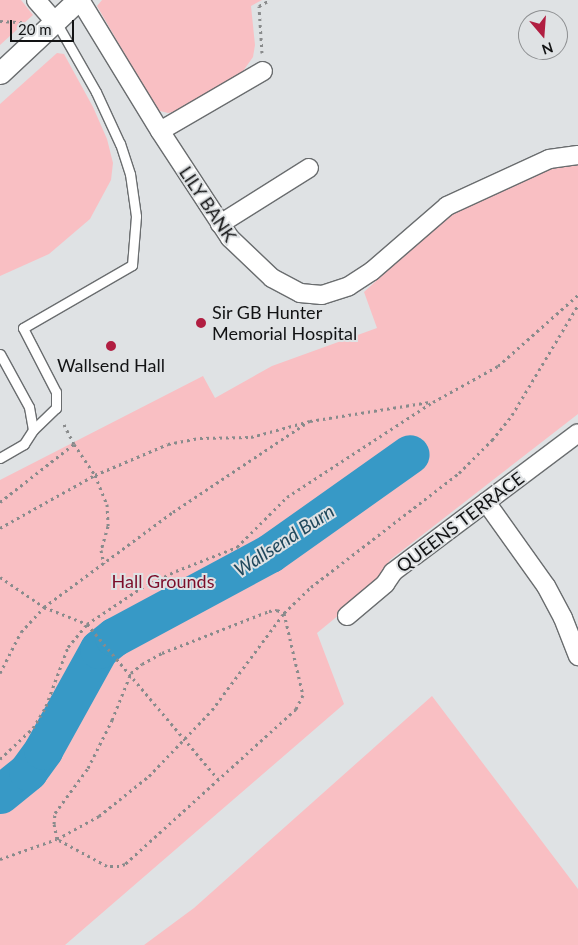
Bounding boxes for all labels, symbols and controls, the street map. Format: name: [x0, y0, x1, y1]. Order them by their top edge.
scale bar: [12, 10, 76, 42]
north arrow: [518, 10, 568, 60]
text: 20 m: [18, 20, 52, 38]
text: N: [540, 39, 555, 59]
street label: LILY BANK: [175, 162, 241, 246]
place label: Sir GB Hunter Memorial Hospital: [212, 302, 357, 344]
marker: Sir GB Hunter Memorial Hospital: [194, 316, 208, 330]
marker: Wallsend Hall: [105, 340, 117, 352]
place label: Wallsend Hall: [57, 354, 165, 376]
street label: QUEENS TERRACE: [392, 467, 528, 577]
water label: Wallsend Burn: [230, 499, 338, 581]
park label: Hall Grounds: [112, 570, 214, 592]

